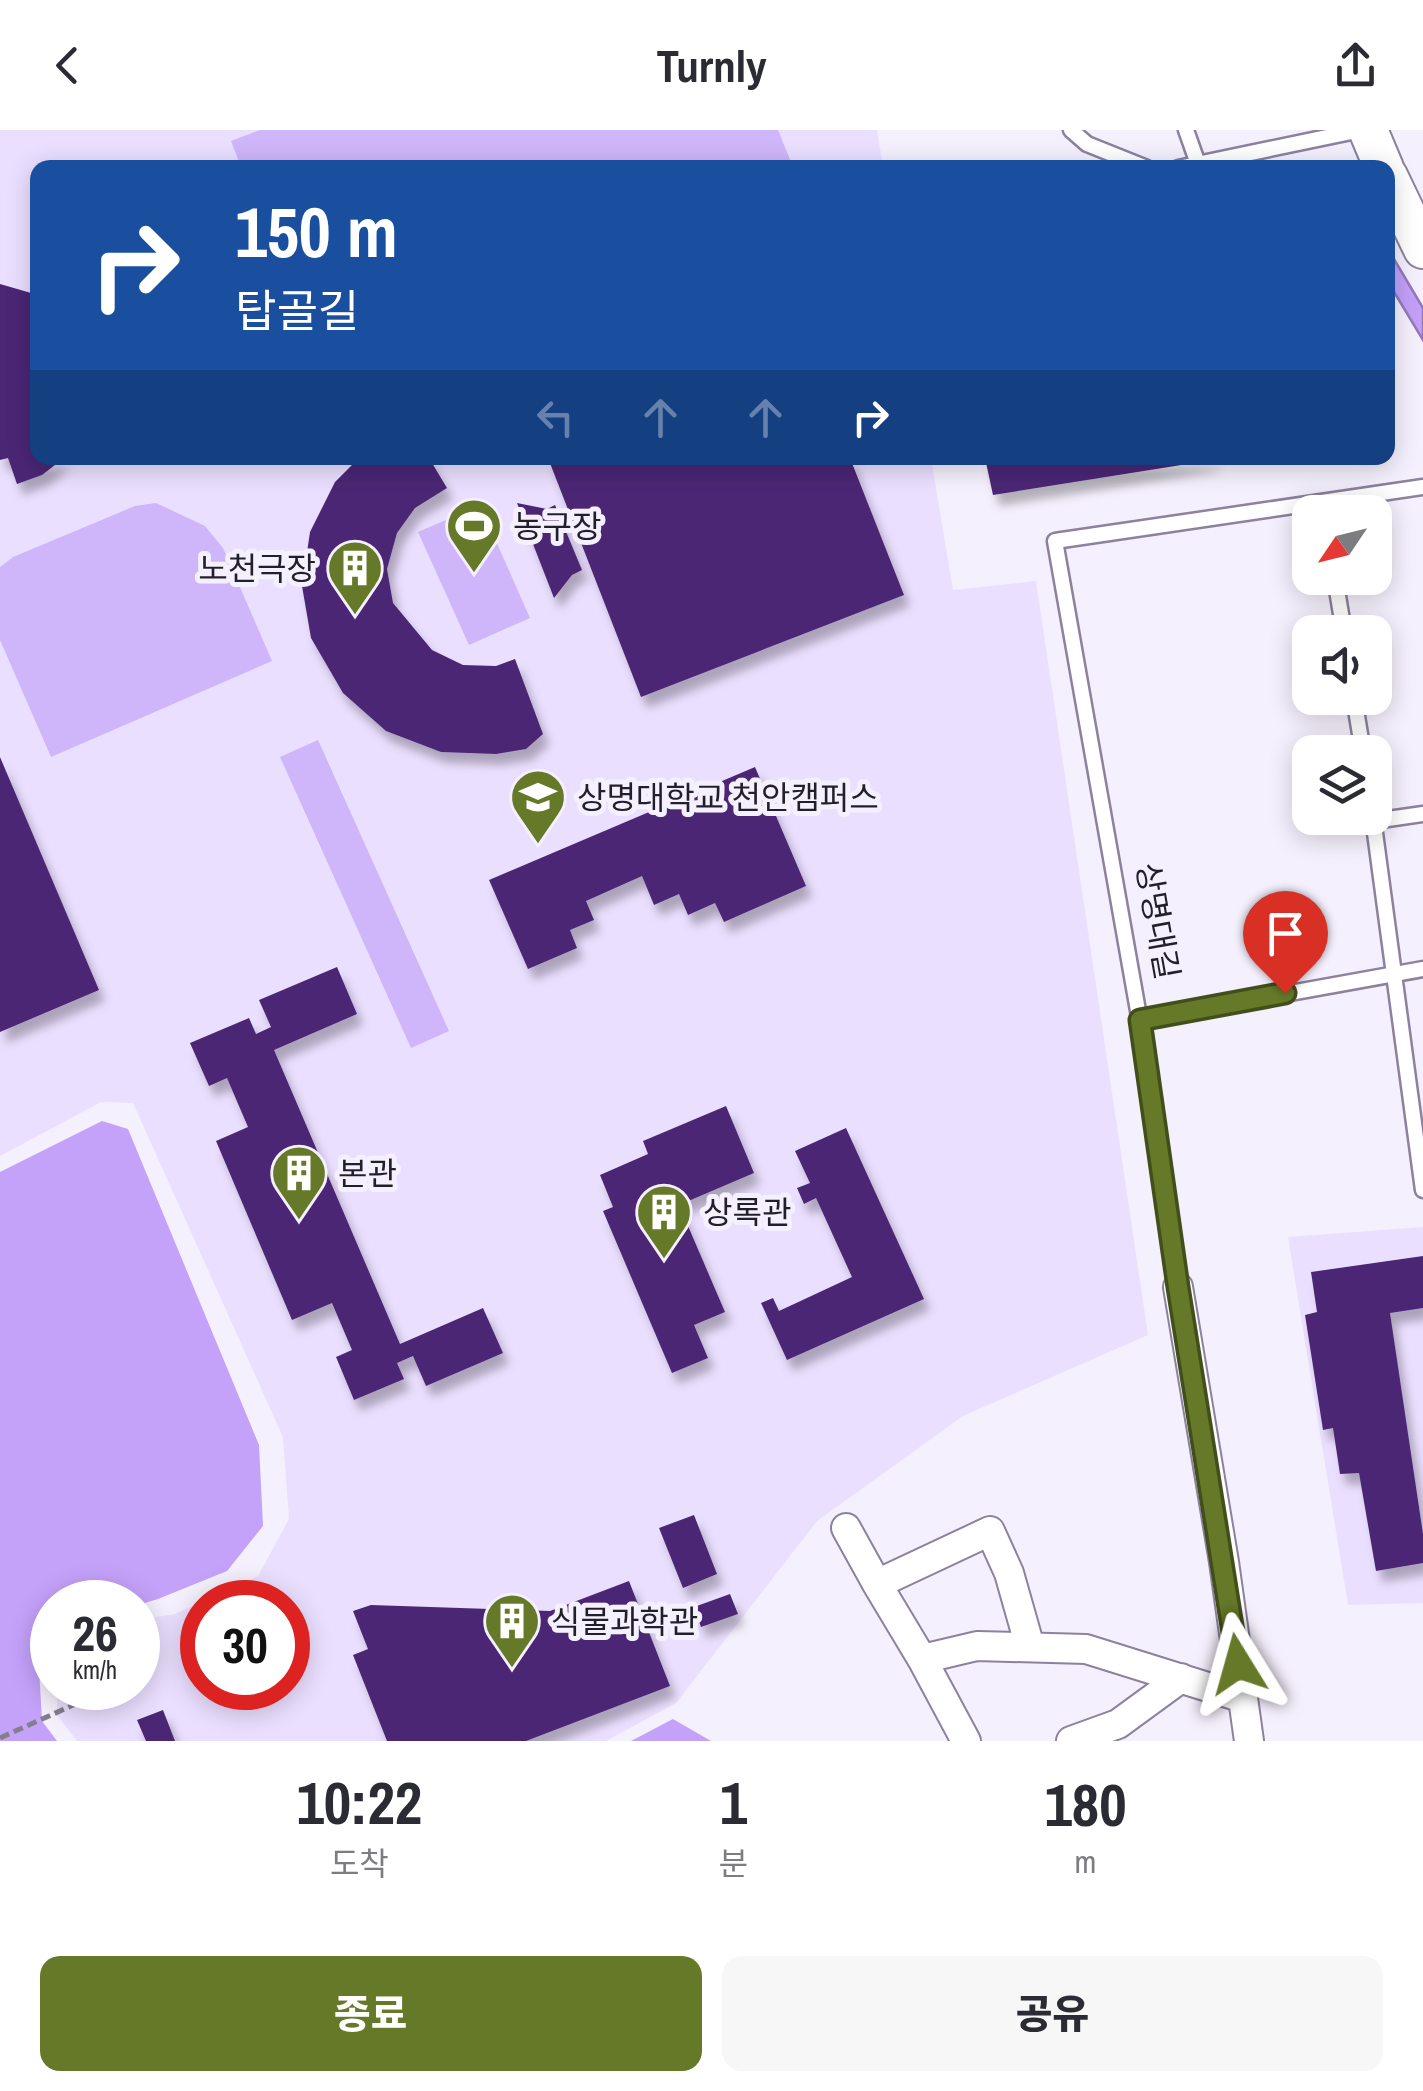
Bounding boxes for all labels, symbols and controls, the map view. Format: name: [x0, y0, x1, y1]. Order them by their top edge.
text: Turnly: [656, 35, 767, 96]
icon: back: [40, 38, 95, 93]
icon: share: [1328, 38, 1383, 93]
text: 150 m: [235, 185, 398, 279]
icon: right: [70, 200, 200, 330]
text: 탑골길: [235, 280, 359, 341]
icon: left: [528, 390, 583, 445]
icon: ahead: [633, 390, 688, 445]
icon: ahead: [738, 390, 793, 445]
icon: right: [843, 390, 898, 445]
north arrow: [1292, 495, 1392, 595]
map controls: [1292, 495, 1392, 835]
sports icon: 농구장: [444, 496, 504, 575]
place label: 농구장: [513, 505, 601, 548]
building icon: 노천극장: [325, 538, 385, 617]
place label: 노천극장: [198, 547, 316, 590]
button: sound: [1292, 615, 1392, 715]
button: layers: [1292, 735, 1392, 835]
school or university icon: 상명대학교 천안캠퍼스: [508, 767, 568, 846]
place label: 상명대학교 천안캠퍼스: [577, 776, 879, 819]
street label: 상명대길: [1127, 859, 1189, 983]
pin: [1243, 891, 1328, 994]
icon: arrive: [1258, 906, 1313, 961]
building icon: 본관: [269, 1143, 329, 1222]
place label: 본관: [338, 1152, 397, 1195]
building icon: 상록관: [634, 1182, 694, 1261]
place label: 상록관: [703, 1191, 791, 1234]
speed limit sign: 30: [180, 1580, 310, 1710]
building icon: 식물과학관: [482, 1591, 542, 1670]
text: 26: [72, 1599, 118, 1667]
place label: 식물과학관: [551, 1600, 698, 1643]
position arrow: [1186, 1612, 1290, 1716]
text: km/h: [73, 1653, 117, 1687]
text: 10:22: [296, 1762, 422, 1843]
text: 1: [720, 1762, 747, 1843]
text: 180: [1045, 1764, 1127, 1845]
text: m: [1075, 1840, 1096, 1883]
text: 도착: [330, 1842, 389, 1885]
text: 분: [719, 1842, 748, 1885]
button: 종료: [40, 1956, 702, 2071]
button: 공유: [722, 1956, 1383, 2071]

